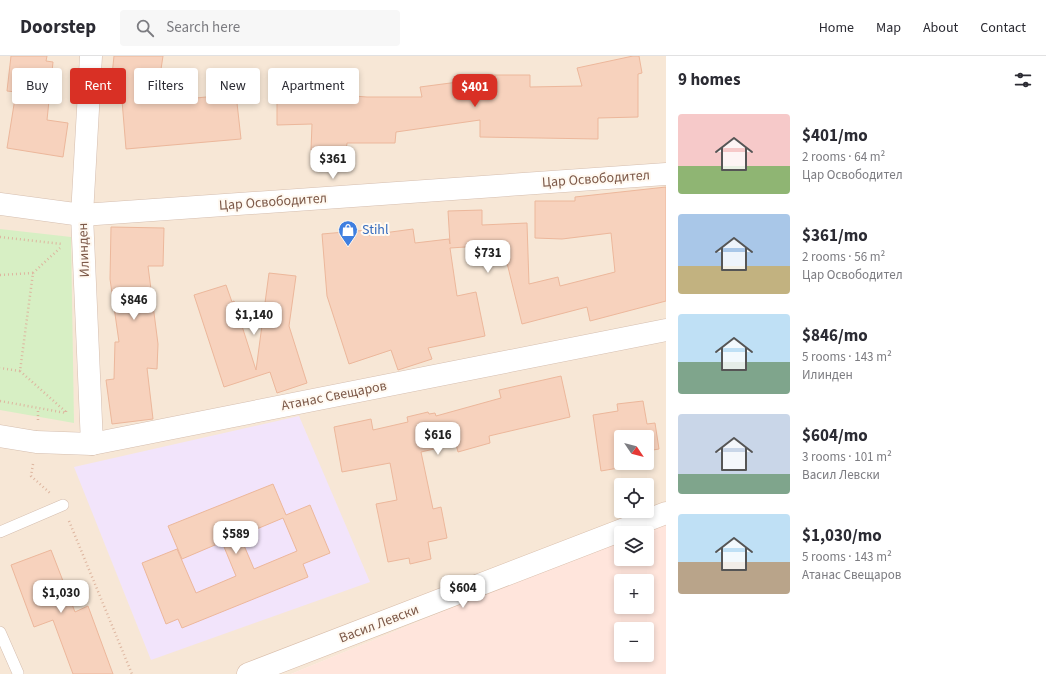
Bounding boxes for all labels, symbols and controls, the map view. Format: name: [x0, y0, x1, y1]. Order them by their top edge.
search box: [120, 10, 400, 46]
text: Doorstep: [20, 14, 96, 41]
icon: search: [134, 17, 156, 39]
text: Search here: [166, 17, 240, 38]
text: Home: [819, 18, 854, 38]
text: Map: [876, 18, 901, 38]
text: About: [923, 18, 958, 38]
text: Contact: [980, 18, 1026, 38]
chip: Buy: [12, 68, 62, 104]
chip: Rent: [70, 68, 126, 104]
chip: Filters: [134, 68, 198, 104]
chip: New: [206, 68, 260, 104]
chip: Apartment: [268, 68, 359, 104]
text: 9 homes: [678, 68, 740, 92]
icon: filters: [1012, 69, 1034, 91]
pin: $401: [451, 74, 499, 108]
text: $401: [461, 78, 489, 96]
text: $401/mo: [802, 124, 868, 148]
icon: home: [710, 130, 758, 178]
pin: $361: [309, 146, 357, 180]
text: 2 rooms · 64 m²: [802, 148, 885, 166]
text: $361: [319, 150, 347, 168]
street label: Цар Освободител: [541, 165, 651, 193]
text: Цар Освободител: [802, 166, 903, 184]
street label: Цар Освободител: [218, 188, 328, 216]
shop icon: Stihl: [337, 219, 359, 247]
place label: Stihl: [362, 220, 389, 240]
street label: Илинден: [73, 222, 95, 278]
text: $361/mo: [802, 224, 868, 248]
icon: home: [710, 230, 758, 278]
pin: $731: [464, 240, 512, 274]
text: $731: [474, 244, 502, 262]
text: 2 rooms · 56 m²: [802, 248, 885, 266]
text: Цар Освободител: [802, 266, 903, 284]
pin: $846: [110, 287, 158, 321]
text: $846: [120, 291, 148, 309]
pin: $1,140: [221, 302, 287, 336]
text: $1,140: [235, 306, 273, 324]
text: $846/mo: [802, 324, 868, 348]
icon: home: [710, 330, 758, 378]
text: 5 rooms · 143 m²: [802, 348, 892, 366]
text: Илинден: [802, 366, 853, 384]
street label: Атанас Свещаров: [280, 376, 388, 416]
pin: $616: [414, 422, 462, 456]
text: $604/mo: [802, 424, 868, 448]
text: $616: [424, 426, 452, 444]
north arrow: [614, 430, 654, 470]
map controls: [614, 430, 654, 662]
icon: home: [710, 430, 758, 478]
text: 3 rooms · 101 m²: [802, 448, 892, 466]
text: Васил Левски: [802, 466, 880, 484]
button: locate: [614, 478, 654, 518]
pin: $589: [212, 521, 260, 555]
text: $1,030/mo: [802, 524, 882, 548]
text: $589: [222, 525, 250, 543]
button: layers: [614, 526, 654, 566]
icon: home: [710, 530, 758, 578]
text: 5 rooms · 143 m²: [802, 548, 892, 566]
text: Атанас Свещаров: [802, 566, 901, 584]
button: +: [614, 574, 654, 614]
pin: $604: [439, 575, 487, 609]
text: $604: [449, 579, 477, 597]
pin: $1,030: [28, 580, 94, 614]
text: $1,030: [42, 584, 80, 602]
street label: Васил Левски: [336, 600, 422, 648]
button: −: [614, 622, 654, 662]

